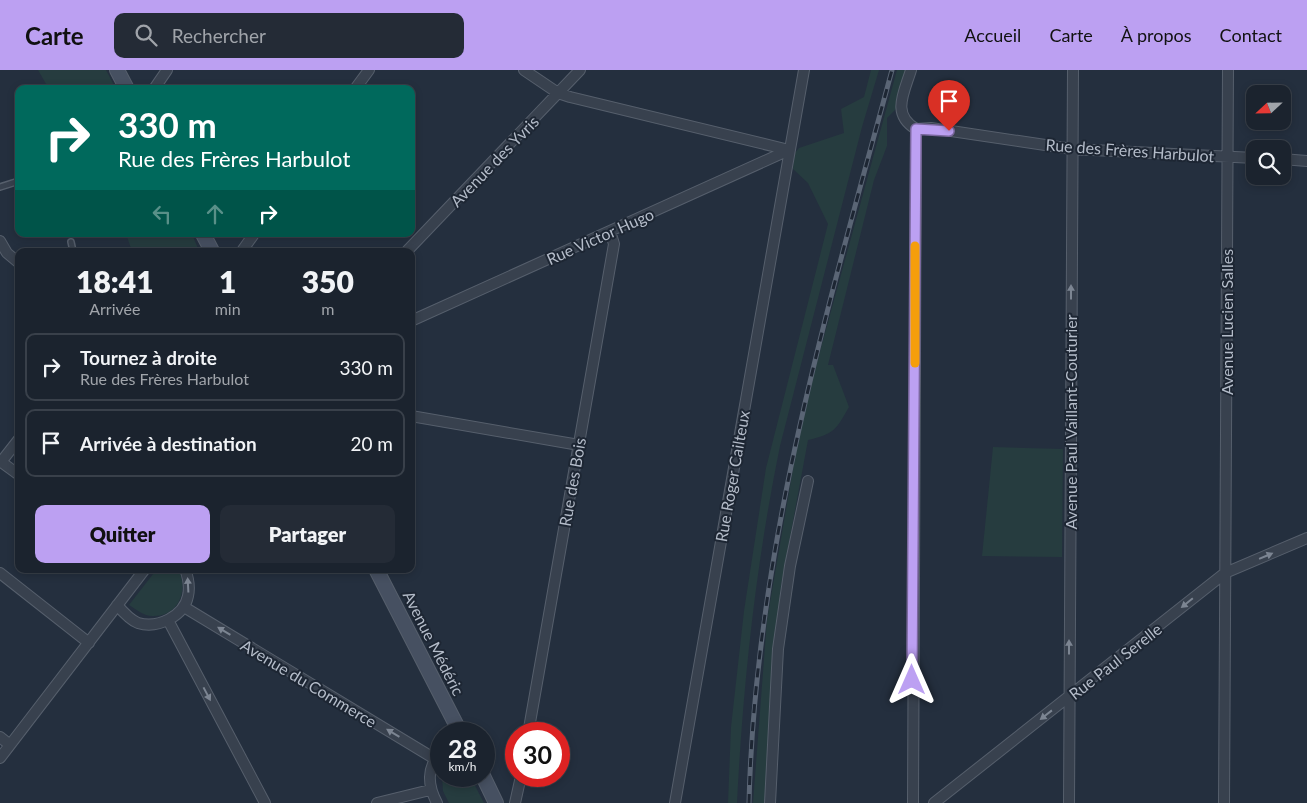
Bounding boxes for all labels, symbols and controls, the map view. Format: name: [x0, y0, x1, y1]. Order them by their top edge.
search box: [114, 13, 464, 58]
text: Carte: [25, 21, 84, 50]
icon: search: [132, 21, 160, 49]
text: Rechercher: [172, 24, 266, 47]
text: Accueil: [964, 24, 1021, 46]
text: Carte: [1049, 24, 1093, 46]
text: À propos: [1121, 24, 1192, 46]
text: Contact: [1220, 24, 1282, 46]
pin: [928, 80, 970, 131]
north arrow: [1246, 85, 1291, 130]
map controls: [1246, 85, 1291, 185]
icon: arrive: [935, 87, 963, 115]
text: 330 m: [118, 103, 217, 145]
icon: right: [35, 105, 100, 170]
street label: Avenue des Yvris: [446, 112, 542, 210]
street label: Rue des Frères Harbulot: [1045, 135, 1215, 165]
button: search: [1246, 140, 1291, 185]
text: Rue des Frères Harbulot: [118, 145, 350, 172]
icon: left: [148, 200, 176, 228]
icon: ahead: [201, 200, 229, 228]
icon: right: [254, 200, 282, 228]
street label: Rue Victor Hugo: [543, 204, 657, 268]
street label: Avenue Lucien Salles: [1217, 249, 1236, 395]
text: 18:41: [76, 263, 154, 299]
text: 1: [219, 263, 236, 299]
text: 350: [302, 263, 354, 299]
one-way arrow: [1067, 284, 1075, 300]
text: Arrivée: [89, 299, 140, 318]
text: min: [215, 299, 241, 318]
text: m: [321, 299, 334, 318]
street label: Avenue Paul Vaillant-Couturier: [1061, 314, 1080, 530]
text: Tournez à droite: [80, 346, 217, 369]
icon: right: [37, 353, 65, 381]
text: 330 m: [339, 356, 393, 379]
text: Rue des Frères Harbulot: [80, 369, 249, 388]
street label: Rue Roger Cailteux: [711, 409, 753, 543]
icon: arrive: [37, 429, 65, 457]
text: Arrivée à destination: [80, 432, 257, 455]
text: 20 m: [350, 432, 393, 455]
street label: Rue des Bois: [555, 436, 589, 528]
button: Quitter: [35, 505, 210, 563]
button: Partager: [220, 505, 395, 563]
one-way arrow: [1259, 551, 1273, 559]
one-way arrow: [183, 577, 191, 593]
street label: Avenue Médéric: [399, 588, 469, 699]
one-way arrow: [1181, 598, 1194, 609]
street label: Rue Paul Serelle: [1065, 619, 1165, 703]
one-way arrow: [218, 627, 231, 636]
street label: Avenue du Commerce: [238, 635, 380, 731]
one-way arrow: [1065, 639, 1073, 655]
position arrow: [885, 653, 937, 705]
one-way arrow: [203, 687, 212, 700]
one-way arrow: [1039, 709, 1052, 720]
speed limit sign: 30: [505, 722, 570, 787]
one-way arrow: [387, 729, 400, 738]
text: 28: [448, 733, 477, 763]
text: km/h: [448, 759, 477, 774]

